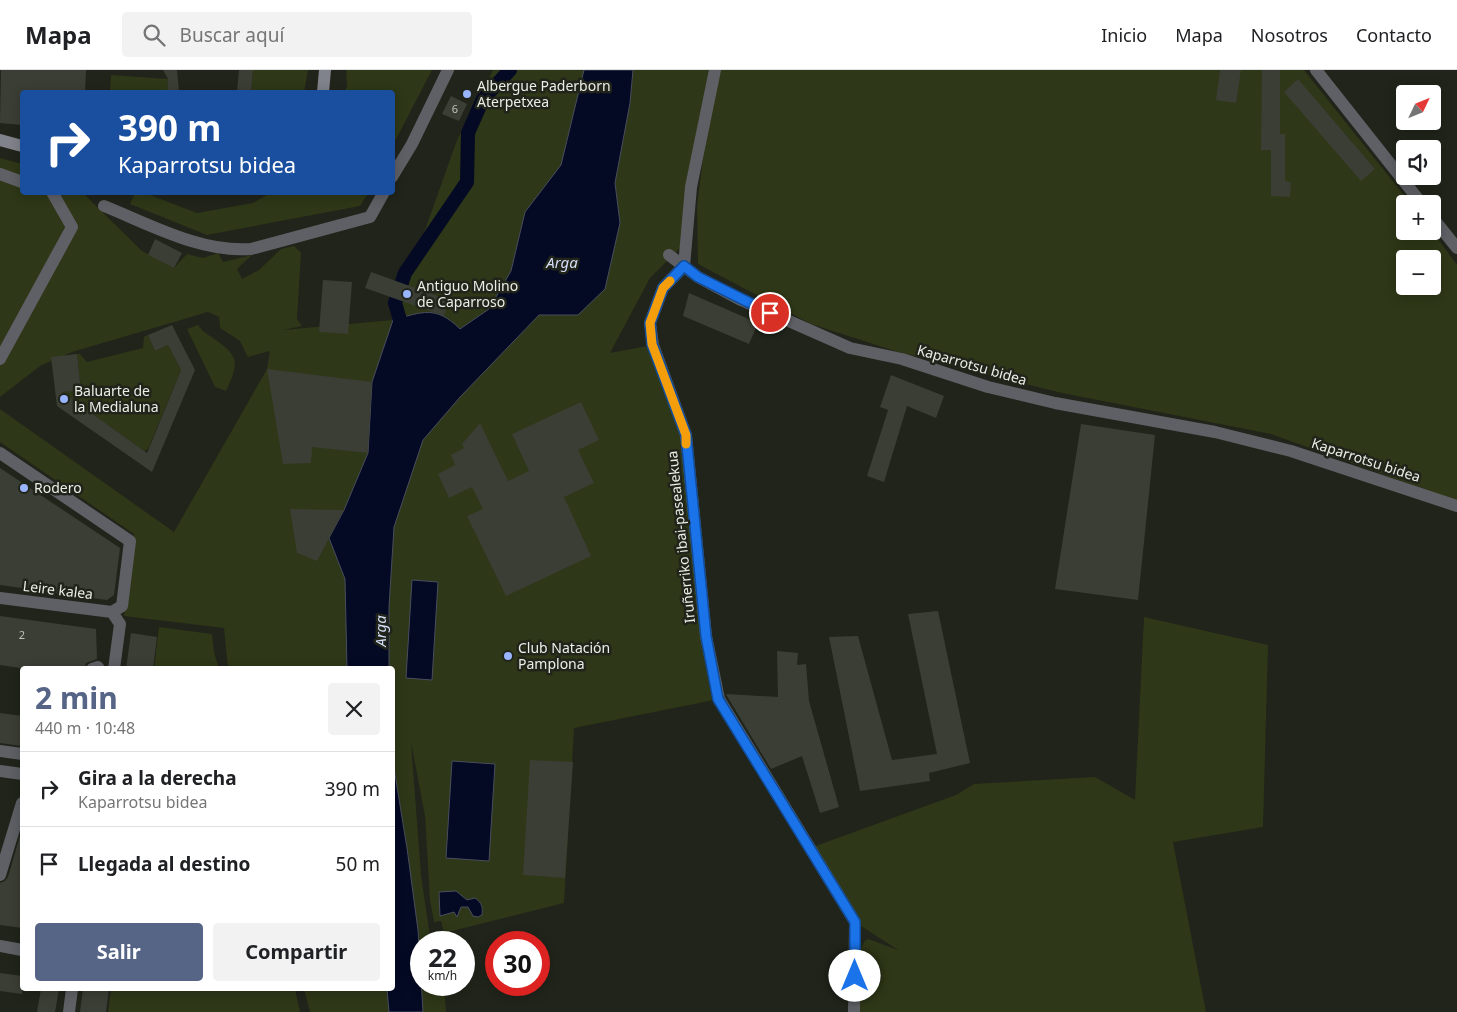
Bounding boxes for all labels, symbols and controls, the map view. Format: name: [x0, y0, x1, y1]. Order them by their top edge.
search box: [122, 12, 472, 57]
text: Mapa: [25, 18, 92, 51]
icon: search: [140, 21, 168, 49]
text: Buscar aquí: [180, 22, 284, 48]
text: Inicio: [1101, 23, 1147, 47]
text: Mapa: [1175, 23, 1223, 47]
text: Nosotros: [1251, 23, 1328, 47]
text: Contacto: [1356, 23, 1432, 47]
place label: Albergue Paderborn Aterpetxea: [477, 76, 611, 111]
north arrow: [1396, 85, 1441, 130]
map controls: [1396, 85, 1441, 295]
marker: Albergue Paderborn Aterpetxea: [461, 88, 473, 100]
house number: 6: [452, 101, 458, 116]
text: 390 m: [118, 104, 221, 151]
icon: right: [35, 110, 100, 175]
button: sound: [1396, 140, 1441, 185]
text: Kaparrotsu bidea: [118, 149, 296, 179]
button: +: [1396, 195, 1441, 240]
button: −: [1396, 250, 1441, 295]
water label: Arga: [545, 252, 578, 272]
place label: Antiguo Molino de Caparroso: [417, 276, 518, 311]
marker: Antiguo Molino de Caparroso: [401, 288, 413, 300]
pin: [749, 292, 791, 334]
icon: arrive: [756, 299, 784, 327]
street label: Kaparrotsu bidea: [915, 340, 1029, 389]
place label: Baluarte de la Medialuna: [74, 381, 159, 416]
marker: Baluarte de la Medialuna: [58, 393, 70, 405]
street label: Kaparrotsu bidea: [1309, 433, 1423, 486]
street label: Iruñerriko ibai-pasealekua: [662, 450, 699, 624]
place label: Rodero: [34, 478, 82, 497]
marker: Rodero: [18, 482, 30, 494]
street label: Leire kalea: [22, 576, 94, 603]
water label: Arga: [370, 615, 390, 648]
house number: 2: [19, 627, 25, 642]
place label: Club Natación Pamplona: [518, 638, 610, 673]
marker: Club Natación Pamplona: [502, 650, 514, 662]
text: 2 min: [35, 677, 118, 718]
button: close: [328, 683, 380, 735]
text: 440 m · 10:48: [35, 717, 135, 739]
text: Gira a la derecha: [78, 765, 237, 791]
icon: right: [35, 775, 63, 803]
text: 390 m: [325, 776, 380, 802]
text: Kaparrotsu bidea: [78, 791, 208, 813]
icon: arrive: [35, 850, 63, 878]
text: Llegada al destino: [78, 851, 250, 877]
text: 50 m: [336, 851, 380, 877]
button: Salir: [35, 923, 203, 981]
button: Compartir: [213, 923, 380, 981]
speed limit sign: 30: [485, 931, 550, 996]
text: 22: [428, 940, 457, 974]
position arrow: [828, 949, 880, 1001]
text: km/h: [428, 967, 457, 984]

